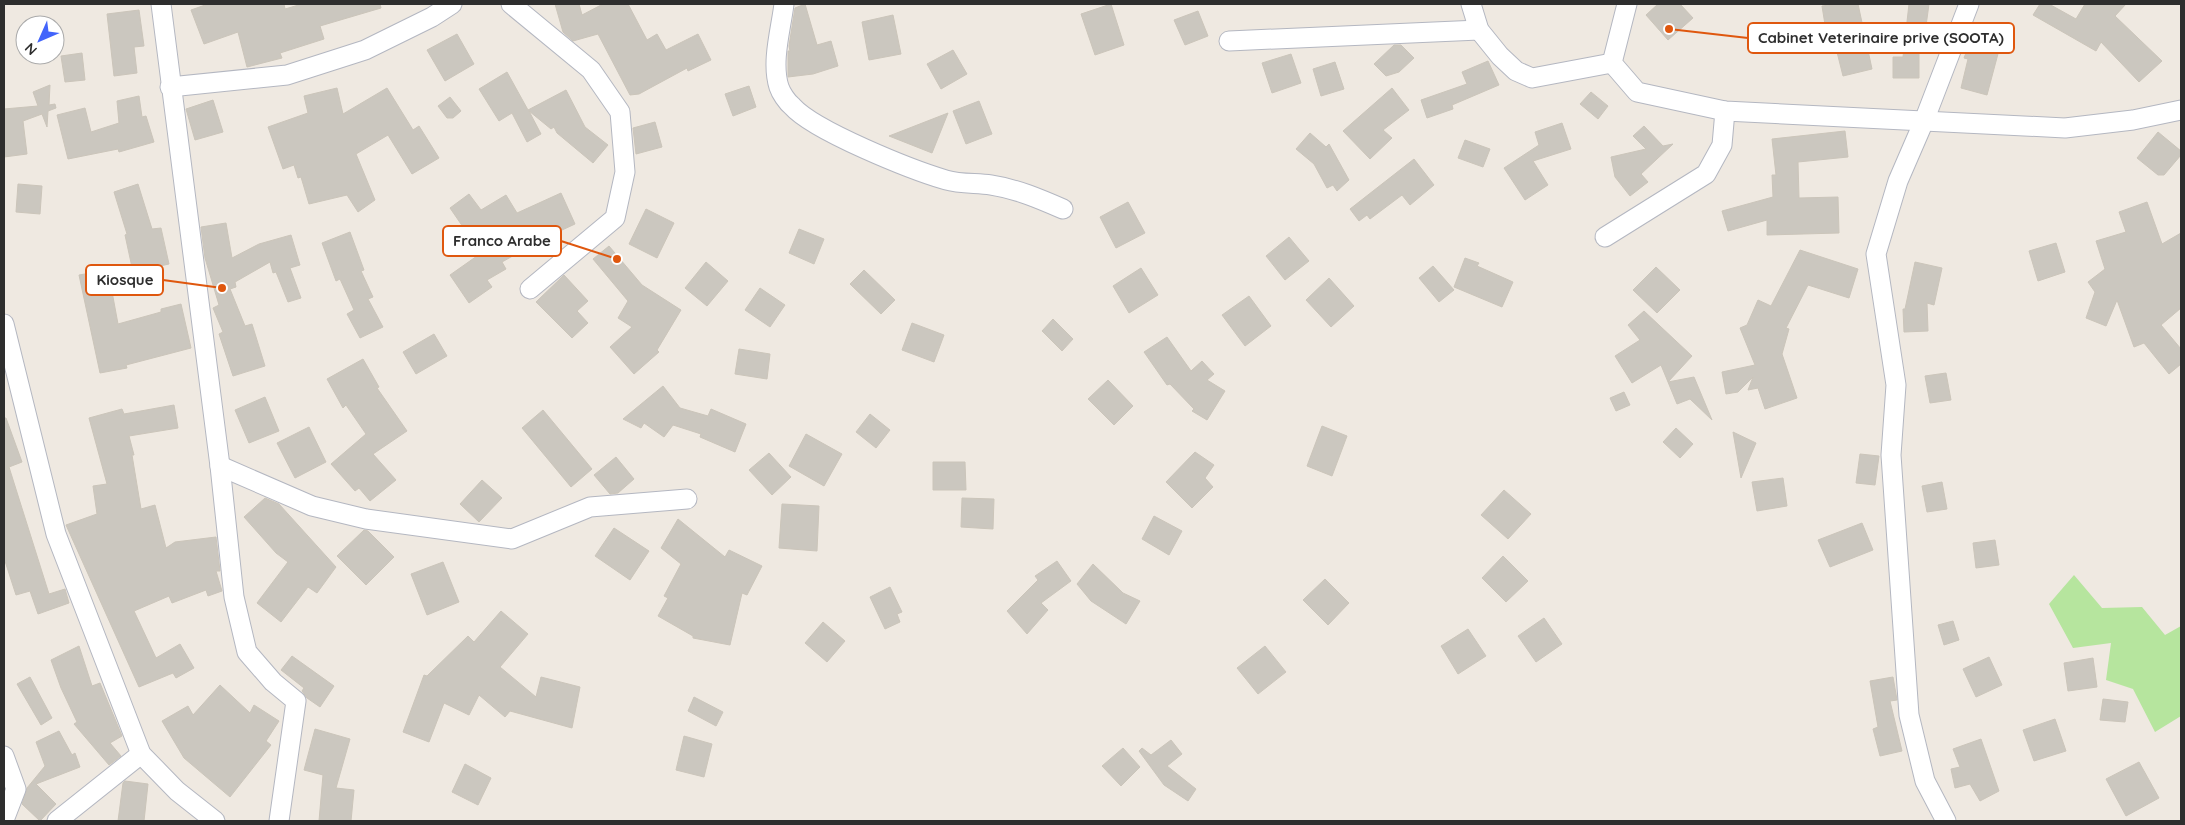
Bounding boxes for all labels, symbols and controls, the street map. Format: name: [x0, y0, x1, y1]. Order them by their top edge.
north arrow: [15, 15, 65, 65]
callout: Cabinet Veterinaire prive (SOOTA): [1748, 23, 2014, 53]
text: Cabinet Veterinaire prive (SOOTA): [1758, 28, 2004, 47]
text: N: [21, 39, 41, 59]
callout: Franco Arabe: [443, 226, 561, 256]
text: Franco Arabe: [453, 231, 551, 250]
callout: Kiosque: [86, 265, 163, 295]
text: Kiosque: [96, 270, 154, 289]

